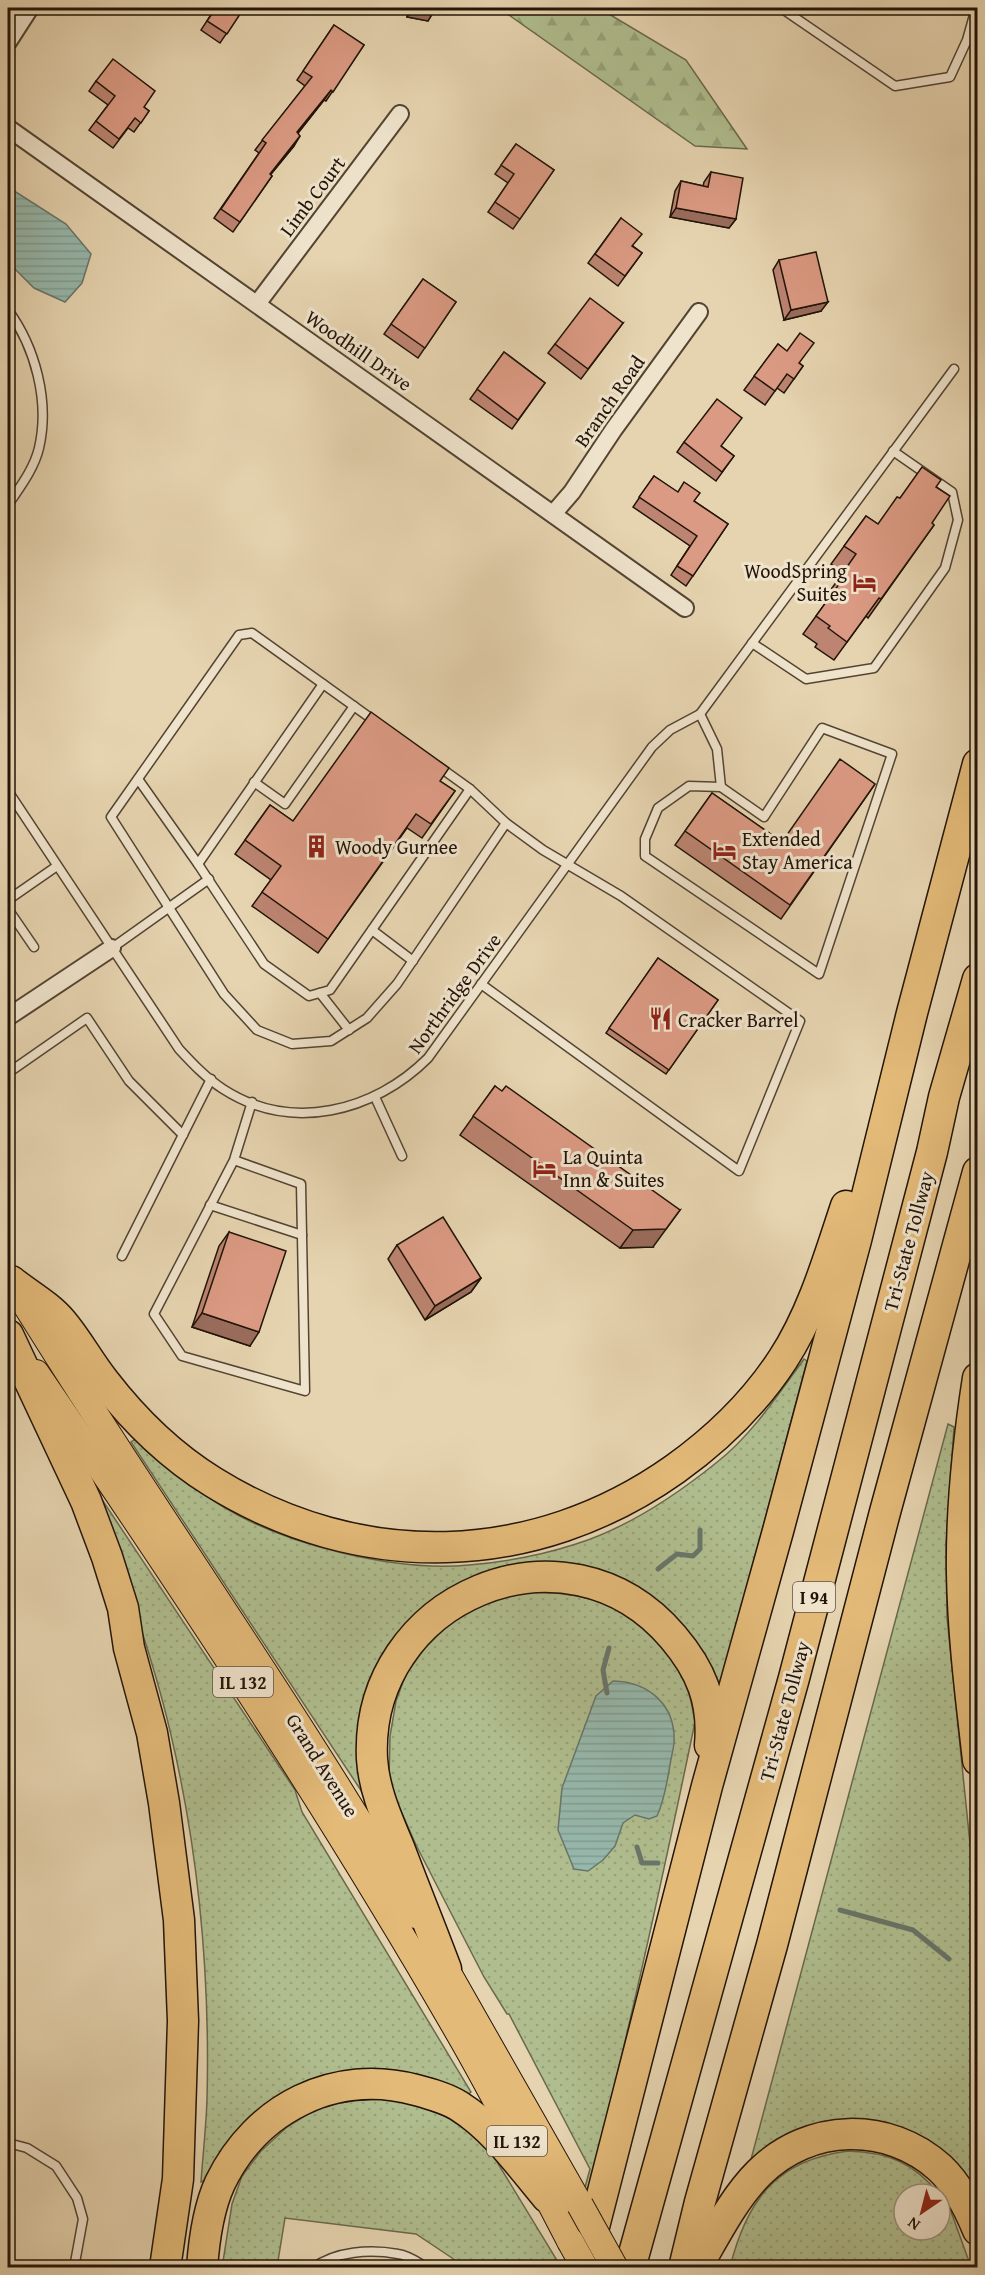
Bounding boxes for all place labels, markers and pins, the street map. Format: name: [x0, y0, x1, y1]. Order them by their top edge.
place label: WoodSpring Suites: [744, 556, 847, 608]
hotel icon: WoodSpring Suites: [852, 569, 878, 595]
place label: Extended Stay America: [742, 824, 853, 876]
place label: Woody Gurnee: [335, 832, 458, 861]
building icon: Woody Gurnee: [304, 833, 330, 859]
hotel icon: Extended Stay America: [711, 837, 737, 863]
place label: Cracker Barrel: [678, 1005, 799, 1034]
restaurant icon: Cracker Barrel: [647, 1006, 673, 1032]
place label: La Quinta Inn & Suites: [563, 1142, 665, 1194]
hotel icon: La Quinta Inn & Suites: [532, 1155, 558, 1181]

